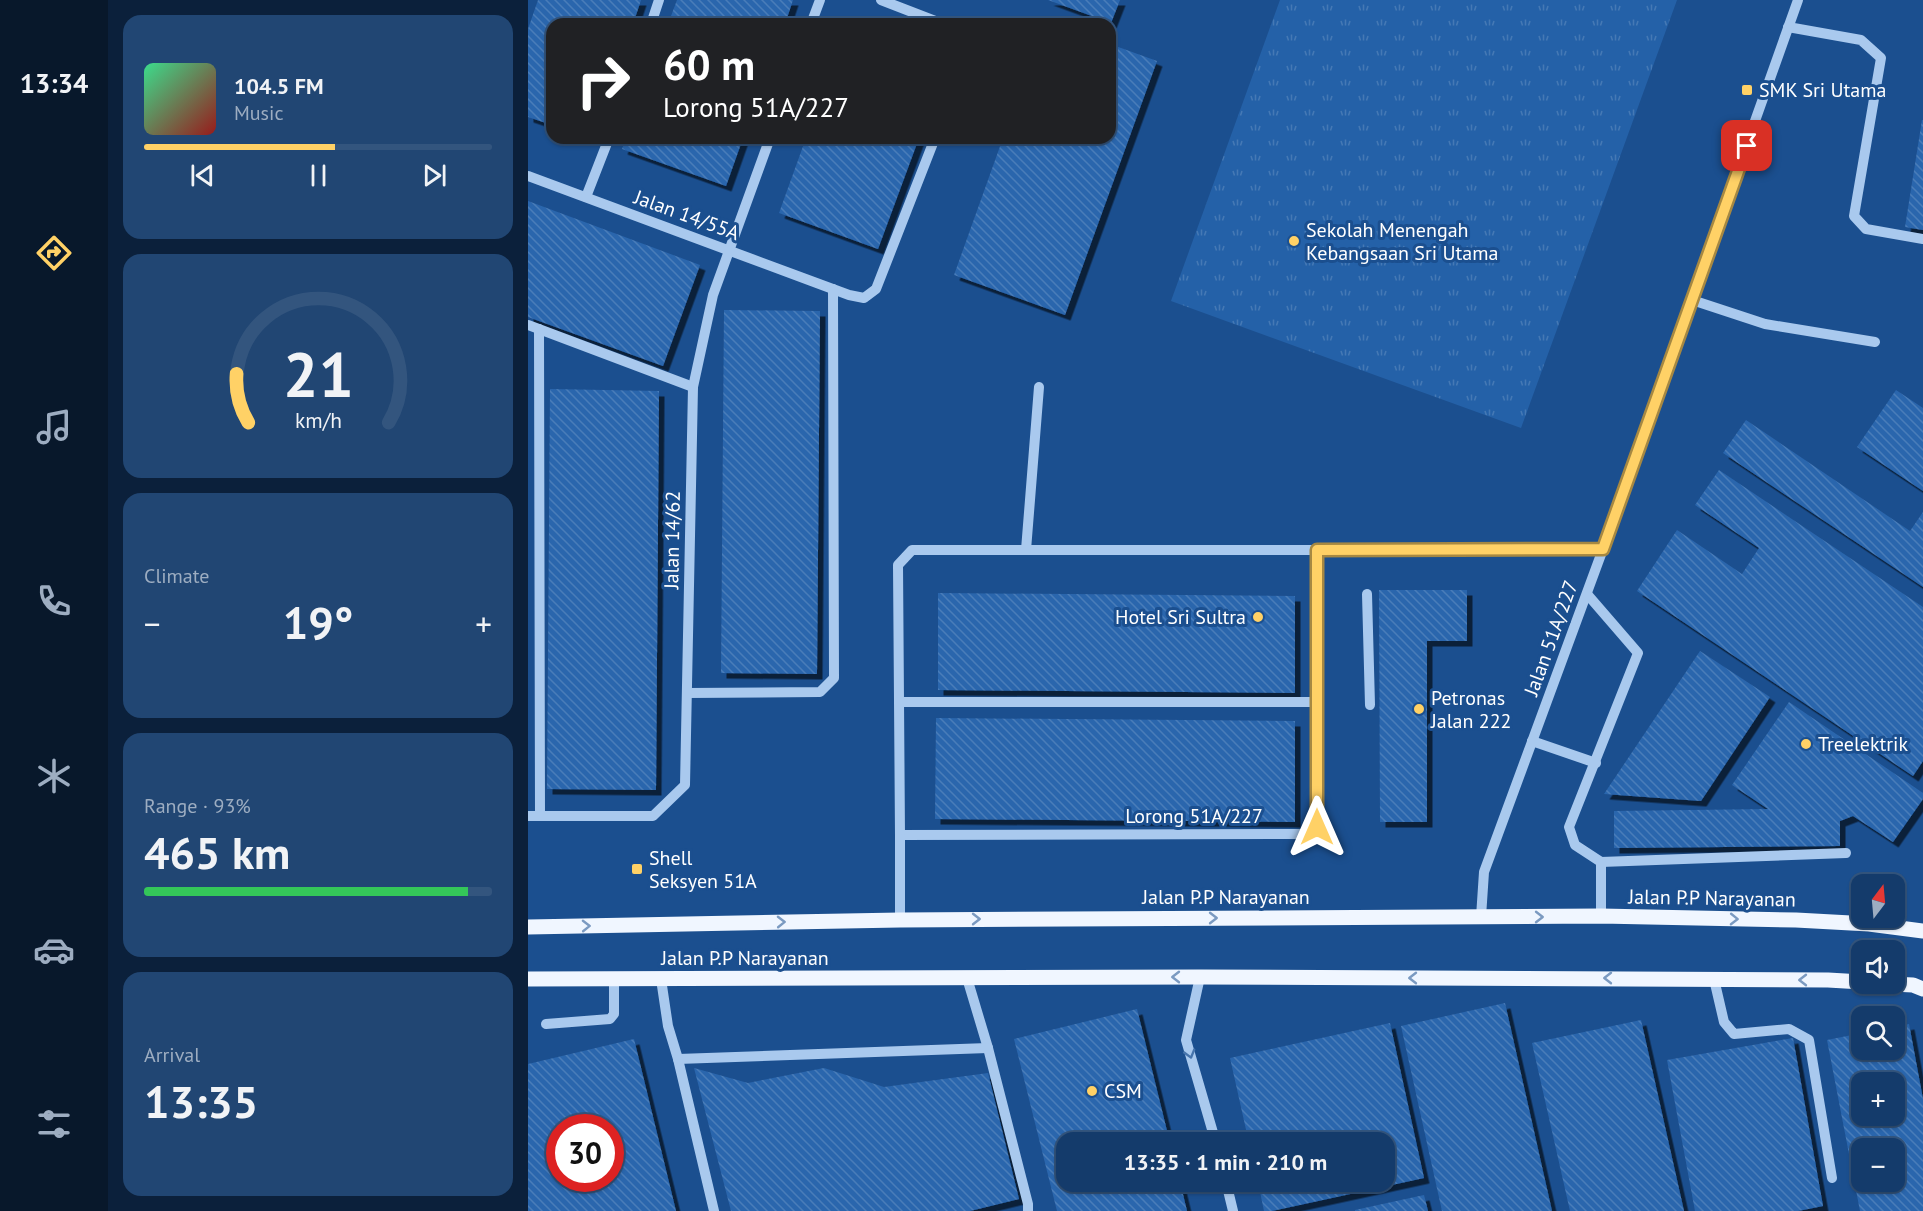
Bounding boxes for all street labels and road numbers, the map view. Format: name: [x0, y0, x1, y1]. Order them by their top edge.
street label: Jalan 14/55A: [630, 184, 743, 246]
street label: Jalan 14/62: [658, 491, 686, 590]
street label: Jalan 51A/227: [1518, 577, 1584, 700]
street label: Lorong 51A/227: [1125, 803, 1263, 829]
street label: Jalan P.P Narayanan: [1141, 884, 1310, 910]
street label: Jalan P.P Narayanan: [1627, 884, 1796, 912]
street label: Jalan P.P Narayanan: [660, 945, 829, 971]

